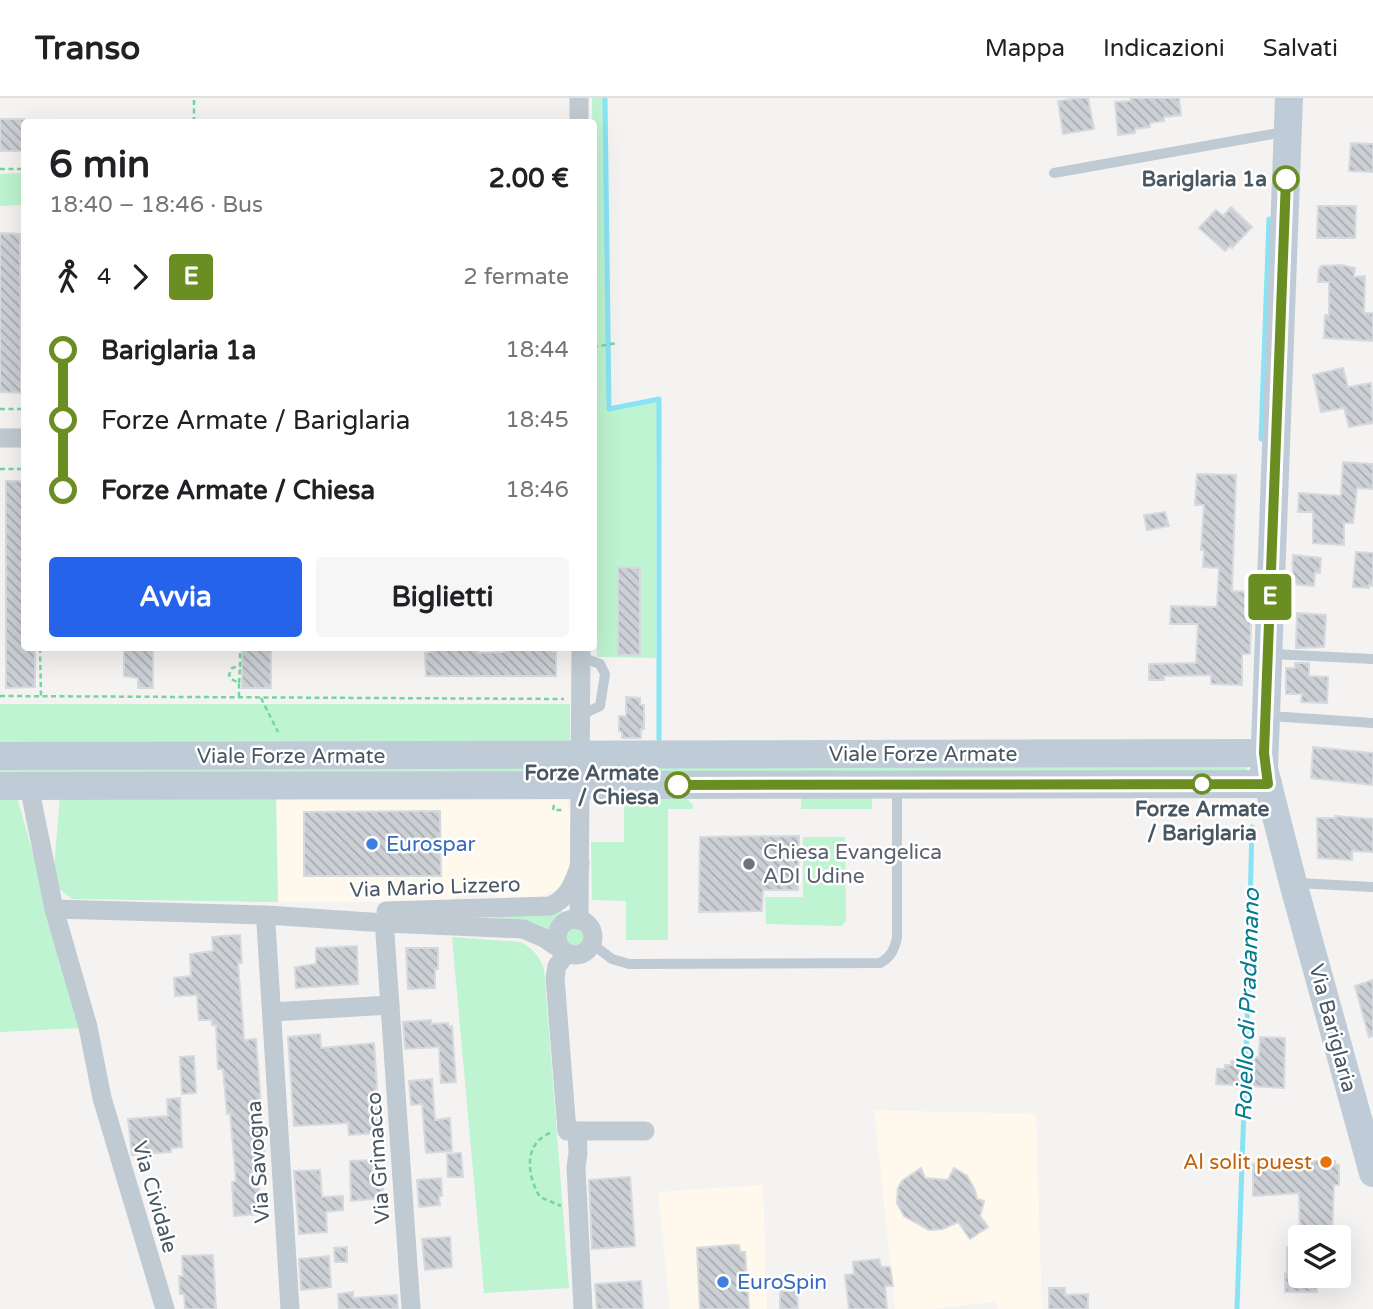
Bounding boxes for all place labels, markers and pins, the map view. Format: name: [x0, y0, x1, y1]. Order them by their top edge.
marker: Bariglaria 1a: [1273, 166, 1299, 192]
place label: Bariglaria 1a: [1142, 167, 1267, 192]
place label: Forze Armate / Chiesa: [524, 761, 659, 810]
marker: Forze Armate / Chiesa: [665, 772, 691, 798]
marker: Forze Armate / Bariglaria: [1192, 774, 1212, 794]
place label: Forze Armate / Bariglaria: [1135, 797, 1269, 846]
place label: Eurospar: [386, 832, 476, 857]
marker: Eurospar: [364, 836, 380, 852]
place label: Chiesa Evangelica ADI Udine: [763, 840, 942, 889]
marker: Chiesa Evangelica ADI Udine: [741, 856, 757, 872]
place label: Al solit puest: [1183, 1150, 1312, 1175]
marker: Al solit puest: [1318, 1154, 1334, 1170]
place label: EuroSpin: [737, 1270, 827, 1295]
marker: EuroSpin: [715, 1274, 731, 1290]

